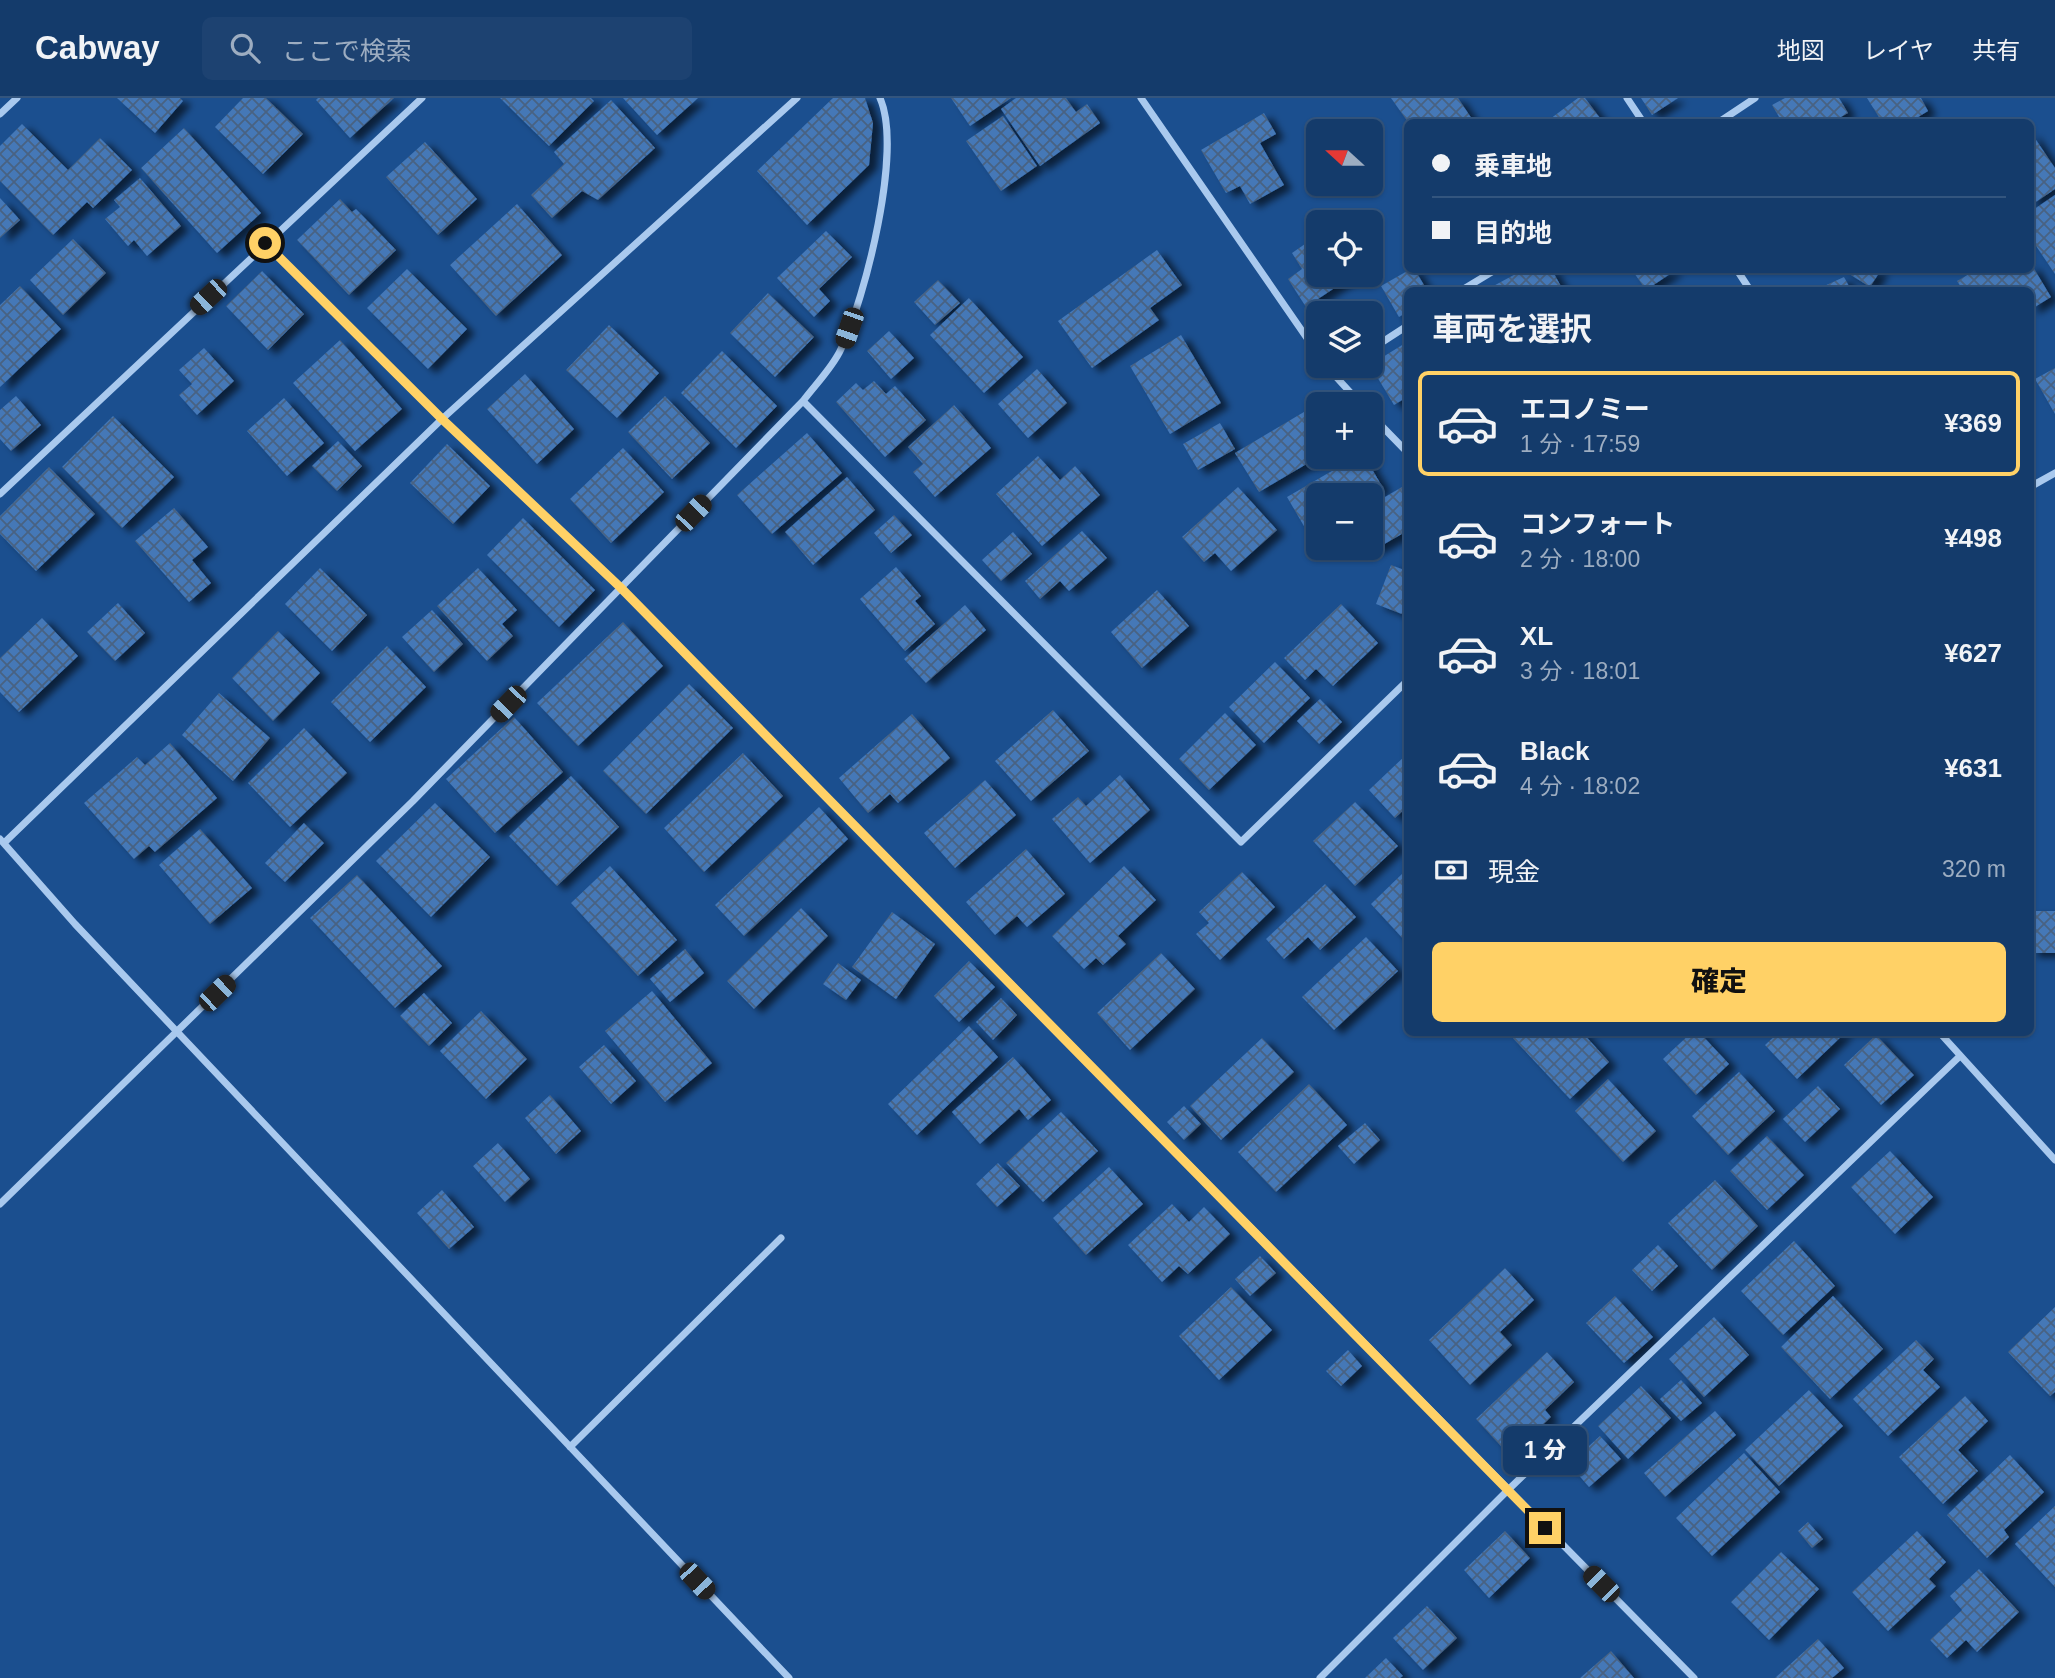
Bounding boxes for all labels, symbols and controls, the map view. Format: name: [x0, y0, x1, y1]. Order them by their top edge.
search box: [202, 17, 692, 80]
text: Cabway: [35, 29, 160, 66]
icon: search: [226, 29, 264, 67]
text: ここで検索: [282, 36, 412, 66]
text: 地図: [1777, 37, 1825, 64]
text: レイヤ: [1863, 37, 1934, 64]
text: 共有: [1972, 37, 2020, 64]
north arrow: [1306, 119, 1382, 196]
map controls: [1306, 119, 1383, 560]
text: 乗車地: [1474, 151, 1552, 181]
button: locate: [1306, 210, 1383, 287]
text: 目的地: [1474, 218, 1552, 248]
route start: [249, 227, 281, 259]
car: [186, 275, 231, 319]
button: layers: [1306, 301, 1383, 378]
car: [833, 305, 866, 351]
text: 車両を選択: [1432, 311, 1592, 347]
button: +: [1306, 392, 1383, 469]
icon: car: [1436, 392, 1499, 455]
text: エコノミー: [1520, 394, 1650, 424]
text: ¥369: [1944, 408, 2002, 438]
text: 1 分 · 17:59: [1520, 431, 1640, 457]
button: −: [1306, 483, 1383, 560]
car: [671, 491, 716, 535]
icon: car: [1436, 507, 1499, 570]
text: コンフォート: [1520, 509, 1675, 539]
text: ¥498: [1944, 523, 2002, 553]
text: 2 分 · 18:00: [1520, 546, 1640, 572]
text: XL: [1520, 621, 1553, 651]
icon: car: [1436, 622, 1499, 685]
text: ¥627: [1944, 638, 2002, 668]
text: 3 分 · 18:01: [1520, 658, 1640, 684]
car: [486, 682, 531, 726]
text: Black: [1520, 736, 1589, 766]
icon: car: [1436, 737, 1499, 800]
text: ¥631: [1944, 753, 2002, 783]
text: 4 分 · 18:02: [1520, 773, 1640, 799]
icon: cash: [1432, 851, 1470, 889]
text: 320 m: [1942, 856, 2006, 882]
text: 現金: [1488, 857, 1540, 887]
button: 確定: [1432, 942, 2006, 1022]
car: [195, 971, 240, 1015]
callout: 1 分: [1503, 1426, 1587, 1476]
text: 1 分: [1524, 1437, 1566, 1463]
route end: [1529, 1512, 1561, 1544]
car: [675, 1558, 720, 1604]
car: [1579, 1562, 1624, 1606]

